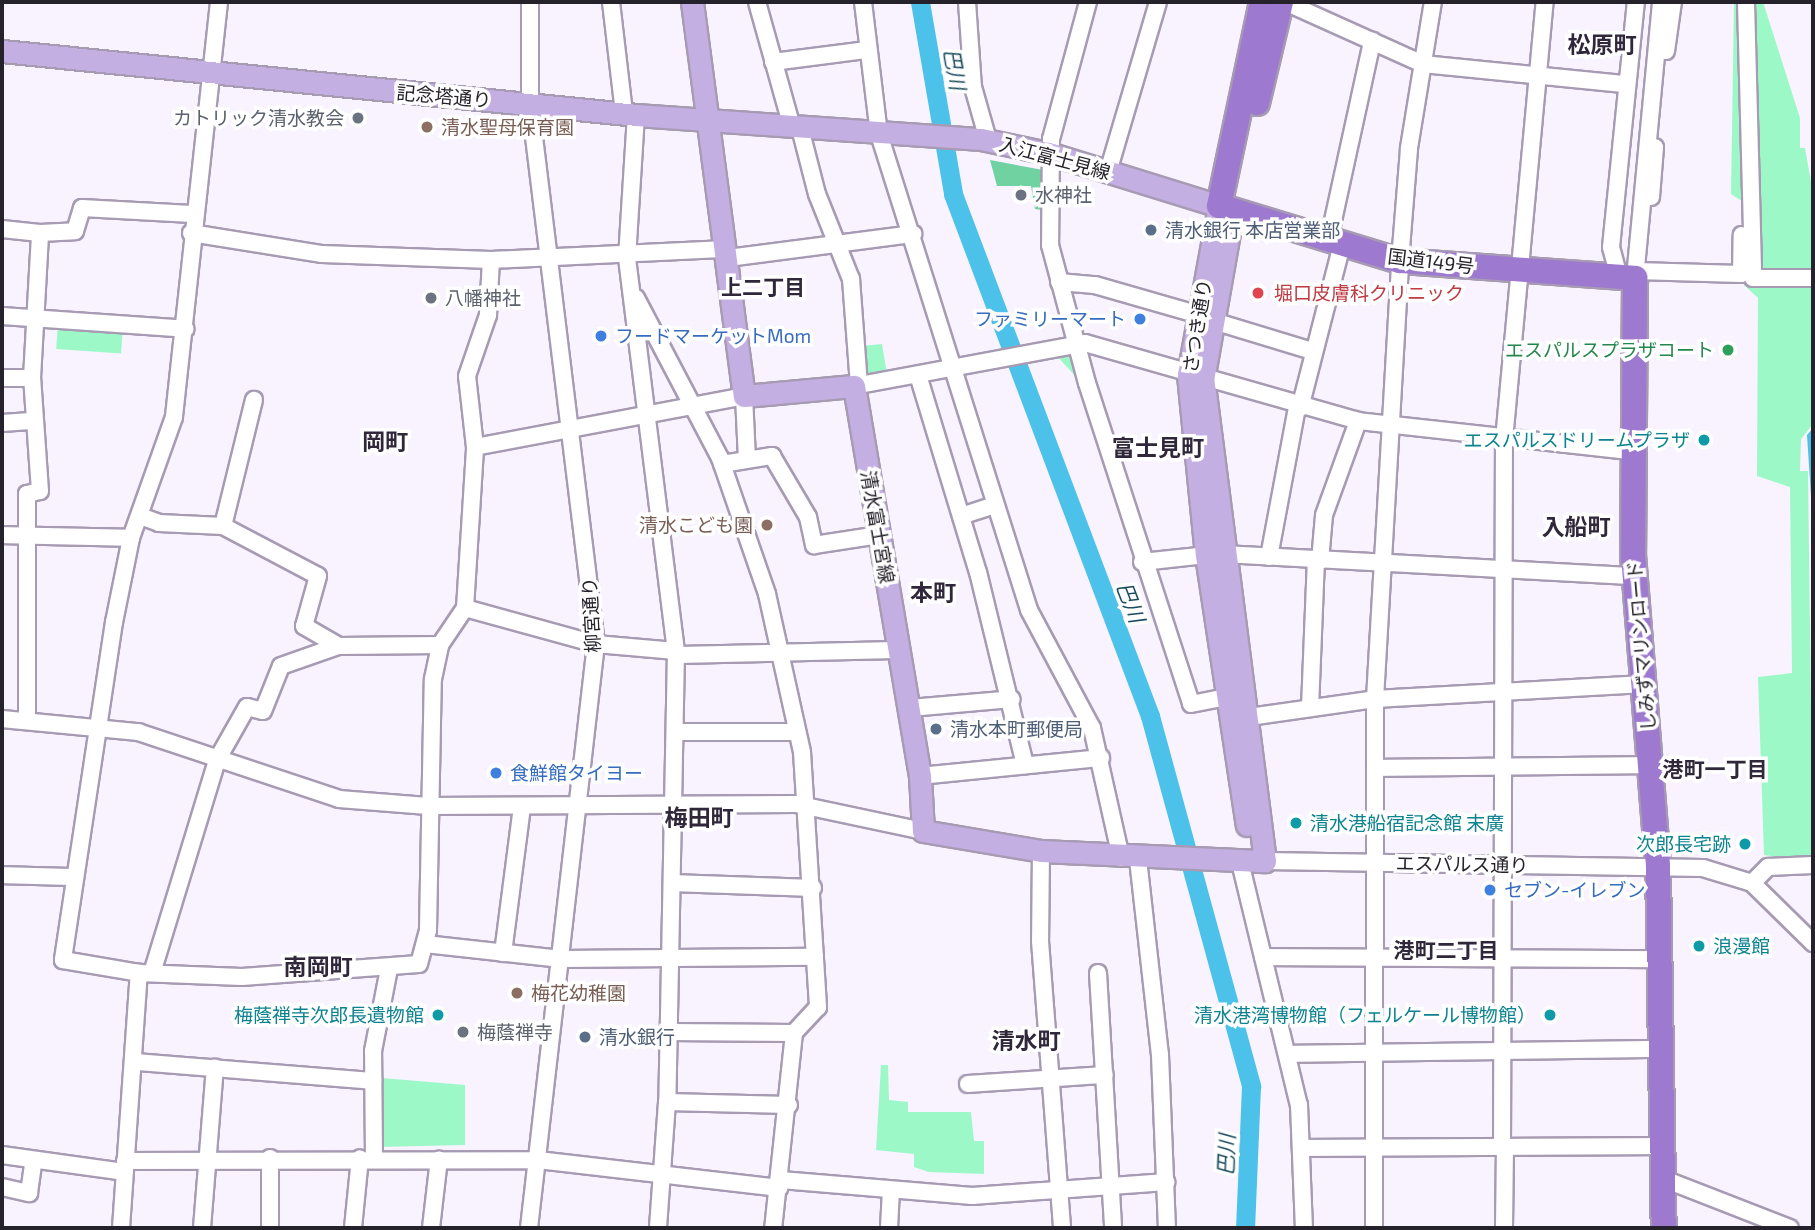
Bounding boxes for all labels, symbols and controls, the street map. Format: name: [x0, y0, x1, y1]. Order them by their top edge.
district label: 松原町: [1568, 30, 1636, 58]
water label: 巴川: [939, 46, 971, 92]
street label: 記念塔通り: [396, 81, 492, 111]
place label: カトリック清水教会: [173, 107, 344, 129]
marker: カトリック清水教会: [350, 110, 366, 126]
place label: 清水聖母保育園: [441, 116, 574, 138]
marker: 清水聖母保育園: [419, 119, 435, 135]
street label: 入江富士見線: [997, 132, 1113, 184]
place label: 水神社: [1035, 184, 1092, 206]
marker: 水神社: [1013, 187, 1029, 203]
place label: 清水銀行 本店営業部: [1165, 219, 1340, 241]
marker: 清水銀行 本店営業部: [1143, 222, 1159, 238]
street label: 国道149号: [1386, 244, 1476, 278]
district label: 上二丁目: [721, 274, 805, 300]
street label: さつき通り: [1178, 277, 1216, 375]
place label: 堀口皮膚科クリニック: [1274, 282, 1464, 304]
marker: 堀口皮膚科クリニック: [1248, 283, 1268, 303]
place label: 八幡神社: [445, 287, 521, 309]
marker: 八幡神社: [423, 290, 439, 306]
place label: ファミリーマート: [974, 308, 1126, 330]
marker: ファミリーマート: [1132, 311, 1148, 327]
place label: フードマーケットMom: [615, 325, 811, 347]
marker: フードマーケットMom: [593, 328, 609, 344]
place label: エスパルスプラザコート: [1505, 339, 1714, 361]
marker: エスパルスプラザコート: [1720, 342, 1736, 358]
district label: 岡町: [362, 427, 408, 455]
place label: エスパルスドリームプラザ: [1462, 429, 1690, 451]
marker: エスパルスドリームプラザ: [1696, 432, 1712, 448]
district label: 富士見町: [1112, 433, 1204, 461]
street label: 清水富士宮線: [857, 469, 899, 585]
district label: 入船町: [1542, 512, 1610, 540]
place label: 清水こども園: [639, 514, 753, 536]
marker: 清水こども園: [759, 517, 775, 533]
street label: しみずマリンロード: [1622, 560, 1660, 732]
street label: 柳宮通り: [578, 576, 604, 654]
district label: 本町: [910, 578, 956, 606]
water label: 巴川: [1112, 578, 1150, 626]
place label: 清水本町郵便局: [950, 718, 1083, 740]
marker: 清水本町郵便局: [928, 721, 944, 737]
district label: 港町一丁目: [1663, 756, 1767, 782]
place label: 食鮮館タイヨー: [510, 762, 643, 784]
marker: 食鮮館タイヨー: [488, 765, 504, 781]
district label: 梅田町: [665, 803, 733, 831]
place label: 清水港船宿記念館 末廣: [1310, 812, 1504, 834]
marker: 清水港船宿記念館 末廣: [1288, 815, 1304, 831]
place label: 次郎長宅跡: [1636, 833, 1731, 855]
marker: 次郎長宅跡: [1737, 836, 1753, 852]
street label: エスパルス通り: [1395, 851, 1529, 877]
place label: セブン-イレブン: [1504, 879, 1646, 901]
marker: セブン-イレブン: [1482, 882, 1498, 898]
place label: 浪漫館: [1713, 935, 1770, 957]
district label: 港町二丁目: [1394, 937, 1498, 963]
marker: 浪漫館: [1691, 938, 1707, 954]
district label: 南岡町: [284, 952, 352, 980]
place label: 梅花幼稚園: [531, 982, 626, 1004]
marker: 梅花幼稚園: [509, 985, 525, 1001]
place label: 梅蔭禅寺次郎長遺物館: [234, 1004, 424, 1026]
place label: 清水港湾博物館（フェルケール博物館）: [1194, 1004, 1536, 1026]
marker: 梅蔭禅寺次郎長遺物館: [430, 1007, 446, 1023]
marker: 清水港湾博物館（フェルケール博物館）: [1542, 1007, 1558, 1023]
place label: 梅蔭禅寺: [477, 1021, 553, 1043]
marker: 梅蔭禅寺: [455, 1024, 471, 1040]
place label: 清水銀行: [599, 1026, 675, 1048]
district label: 清水町: [992, 1026, 1060, 1054]
marker: 清水銀行: [577, 1029, 593, 1045]
water label: 巴川: [1213, 1134, 1239, 1176]

